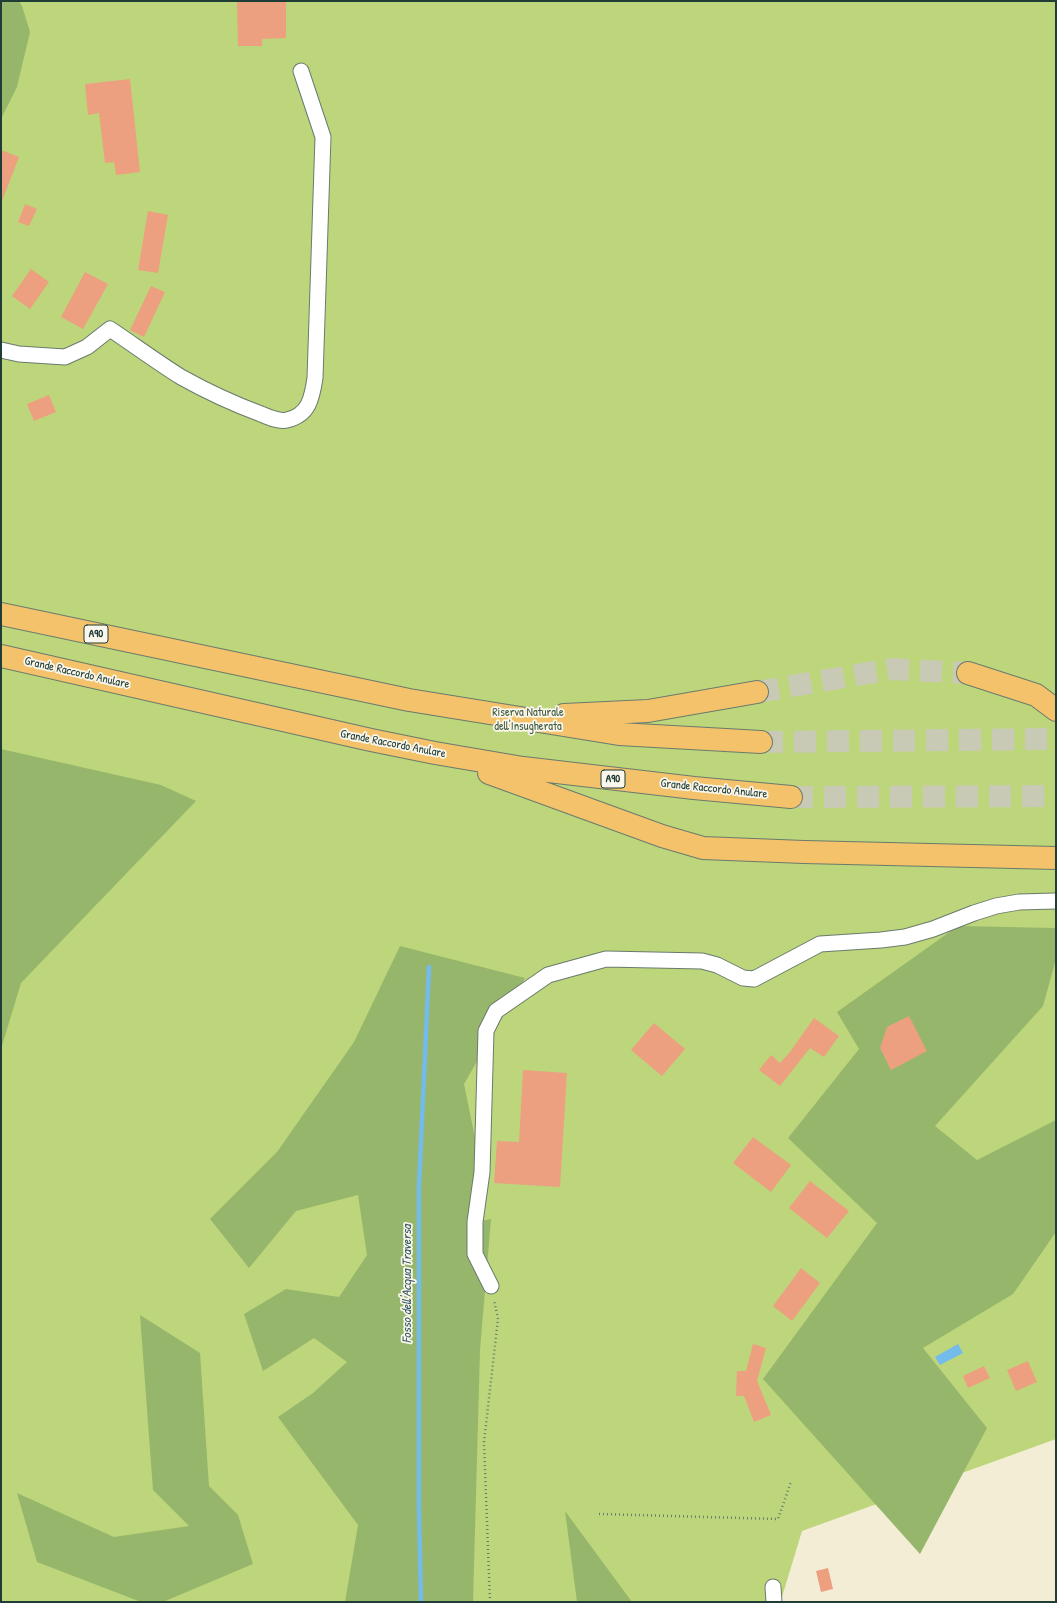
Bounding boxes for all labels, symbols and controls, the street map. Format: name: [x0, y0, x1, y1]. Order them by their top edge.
road number: A90: [84, 625, 108, 643]
street label: Grande Raccordo Anulare: [23, 654, 131, 692]
park label: Riserva Naturale dell'Insugherata: [492, 706, 564, 734]
street label: Grande Raccordo Anulare: [339, 727, 447, 761]
road number: A90: [601, 770, 625, 788]
street label: Grande Raccordo Anulare: [660, 776, 768, 802]
water label: Fosso dell'Acqua Traversa: [400, 1225, 416, 1343]

